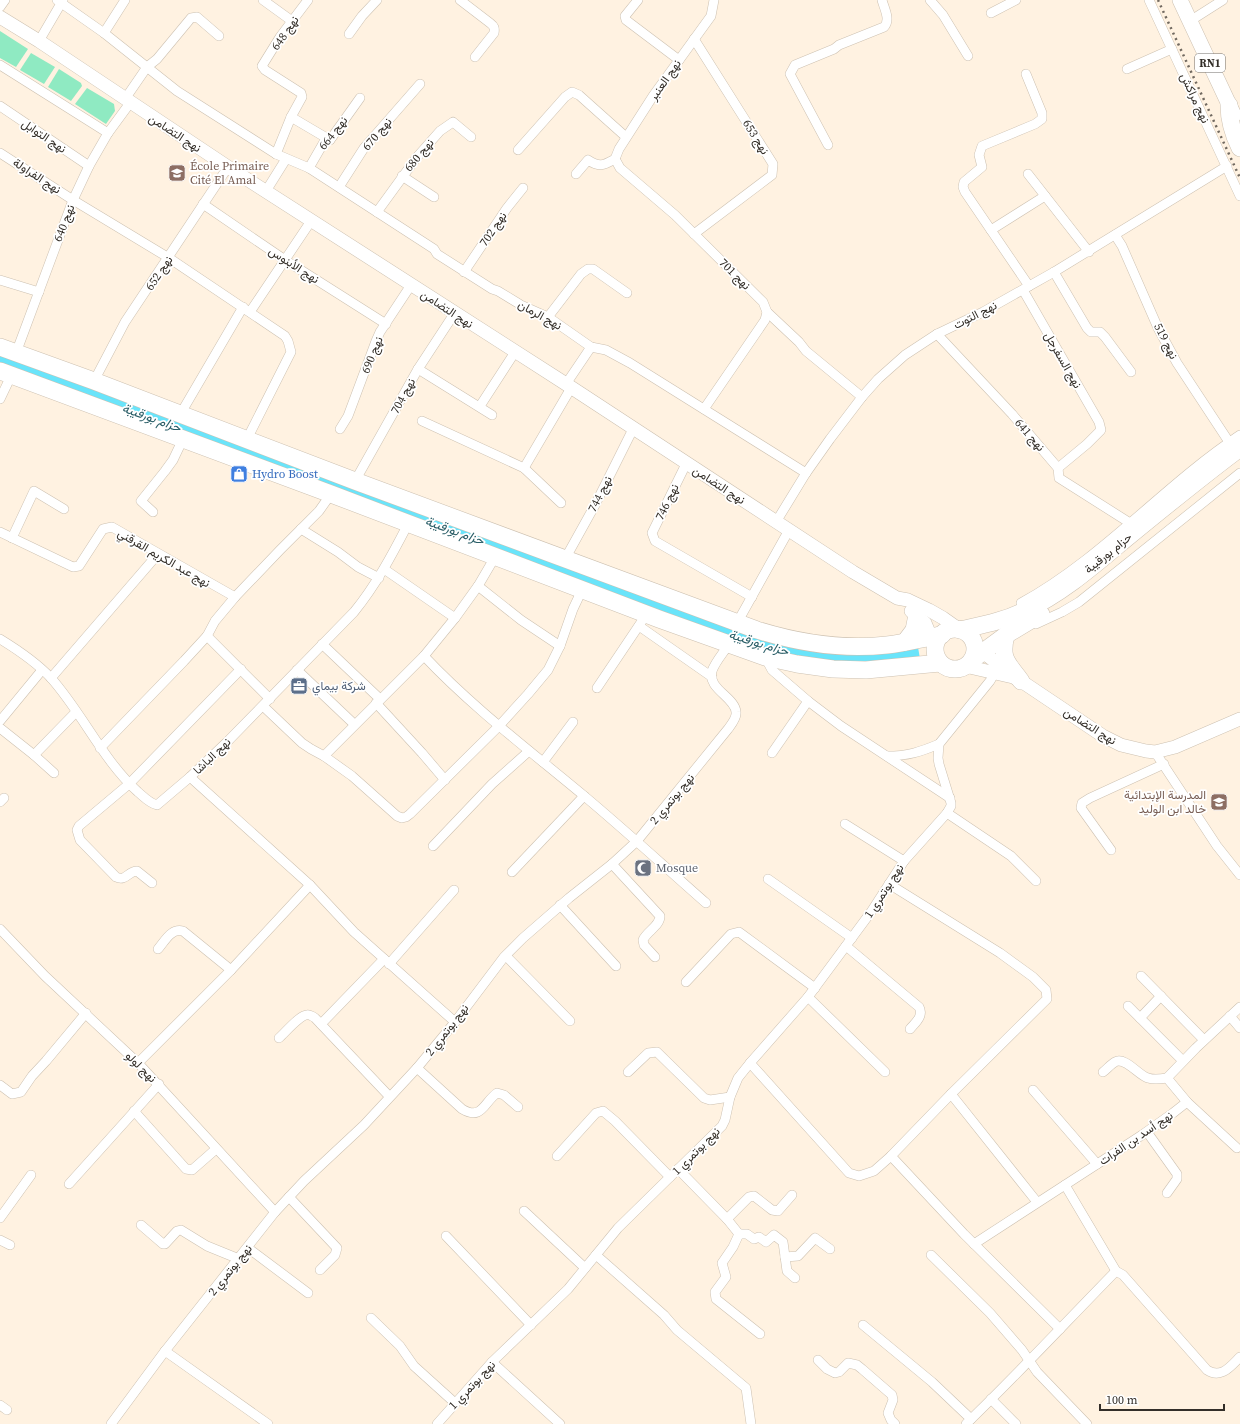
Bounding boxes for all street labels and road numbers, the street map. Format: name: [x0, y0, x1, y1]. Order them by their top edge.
street label: نهج 648: [267, 13, 303, 54]
road number: RN1: [1195, 54, 1225, 72]
street label: نهج العنبر: [645, 56, 686, 105]
street label: نهج مراكش: [1176, 70, 1214, 126]
street label: نهج التضامن: [145, 110, 204, 157]
street label: نهج 664: [315, 113, 352, 154]
street label: نهج 670: [359, 114, 396, 155]
street label: نهج التوابل: [18, 115, 69, 158]
street label: نهج 653: [738, 116, 773, 158]
street label: نهج 680: [401, 135, 438, 176]
street label: نهج الفراولة: [9, 155, 64, 198]
street label: نهج 640: [50, 202, 79, 244]
street label: نهج 702: [476, 209, 511, 250]
street label: نهج الأبنوس: [265, 243, 322, 288]
street label: نهج 652: [142, 253, 177, 294]
street label: نهج 701: [715, 255, 754, 294]
street label: نهج التضامن: [417, 286, 476, 333]
street label: نهج الرمان: [515, 296, 565, 335]
street label: نهج التوت: [951, 297, 1000, 334]
street label: نهج 519: [1149, 320, 1182, 362]
street label: نهج السفرجل: [1040, 329, 1086, 392]
street label: نهج 690: [357, 334, 388, 376]
street label: نهج 704: [387, 375, 420, 417]
street label: نهج 641: [1011, 415, 1049, 455]
street label: نهج التضامن: [689, 462, 748, 509]
street label: نهج 744: [584, 473, 617, 515]
street label: نهج 746: [651, 481, 684, 523]
street label: نهج عبد الكريم القرقني: [114, 525, 213, 593]
street label: حزام بورقيبة: [1081, 529, 1135, 577]
street label: نهج التضامن: [1060, 703, 1119, 749]
street label: نهج الباشا: [190, 734, 235, 779]
street label: نهج بوتمري 2: [646, 770, 700, 829]
street label: نهج بوتمري 1: [860, 861, 909, 922]
street label: نهج بوتمري 2: [422, 1001, 474, 1061]
street label: نهج لولو: [121, 1048, 160, 1087]
street label: نهج أسد بن الفرات: [1096, 1107, 1177, 1170]
street label: نهج بوتمري 1: [668, 1123, 725, 1180]
street label: نهج بوتمري 2: [204, 1241, 257, 1300]
street label: نهج بوتمري 1: [445, 1357, 500, 1414]

